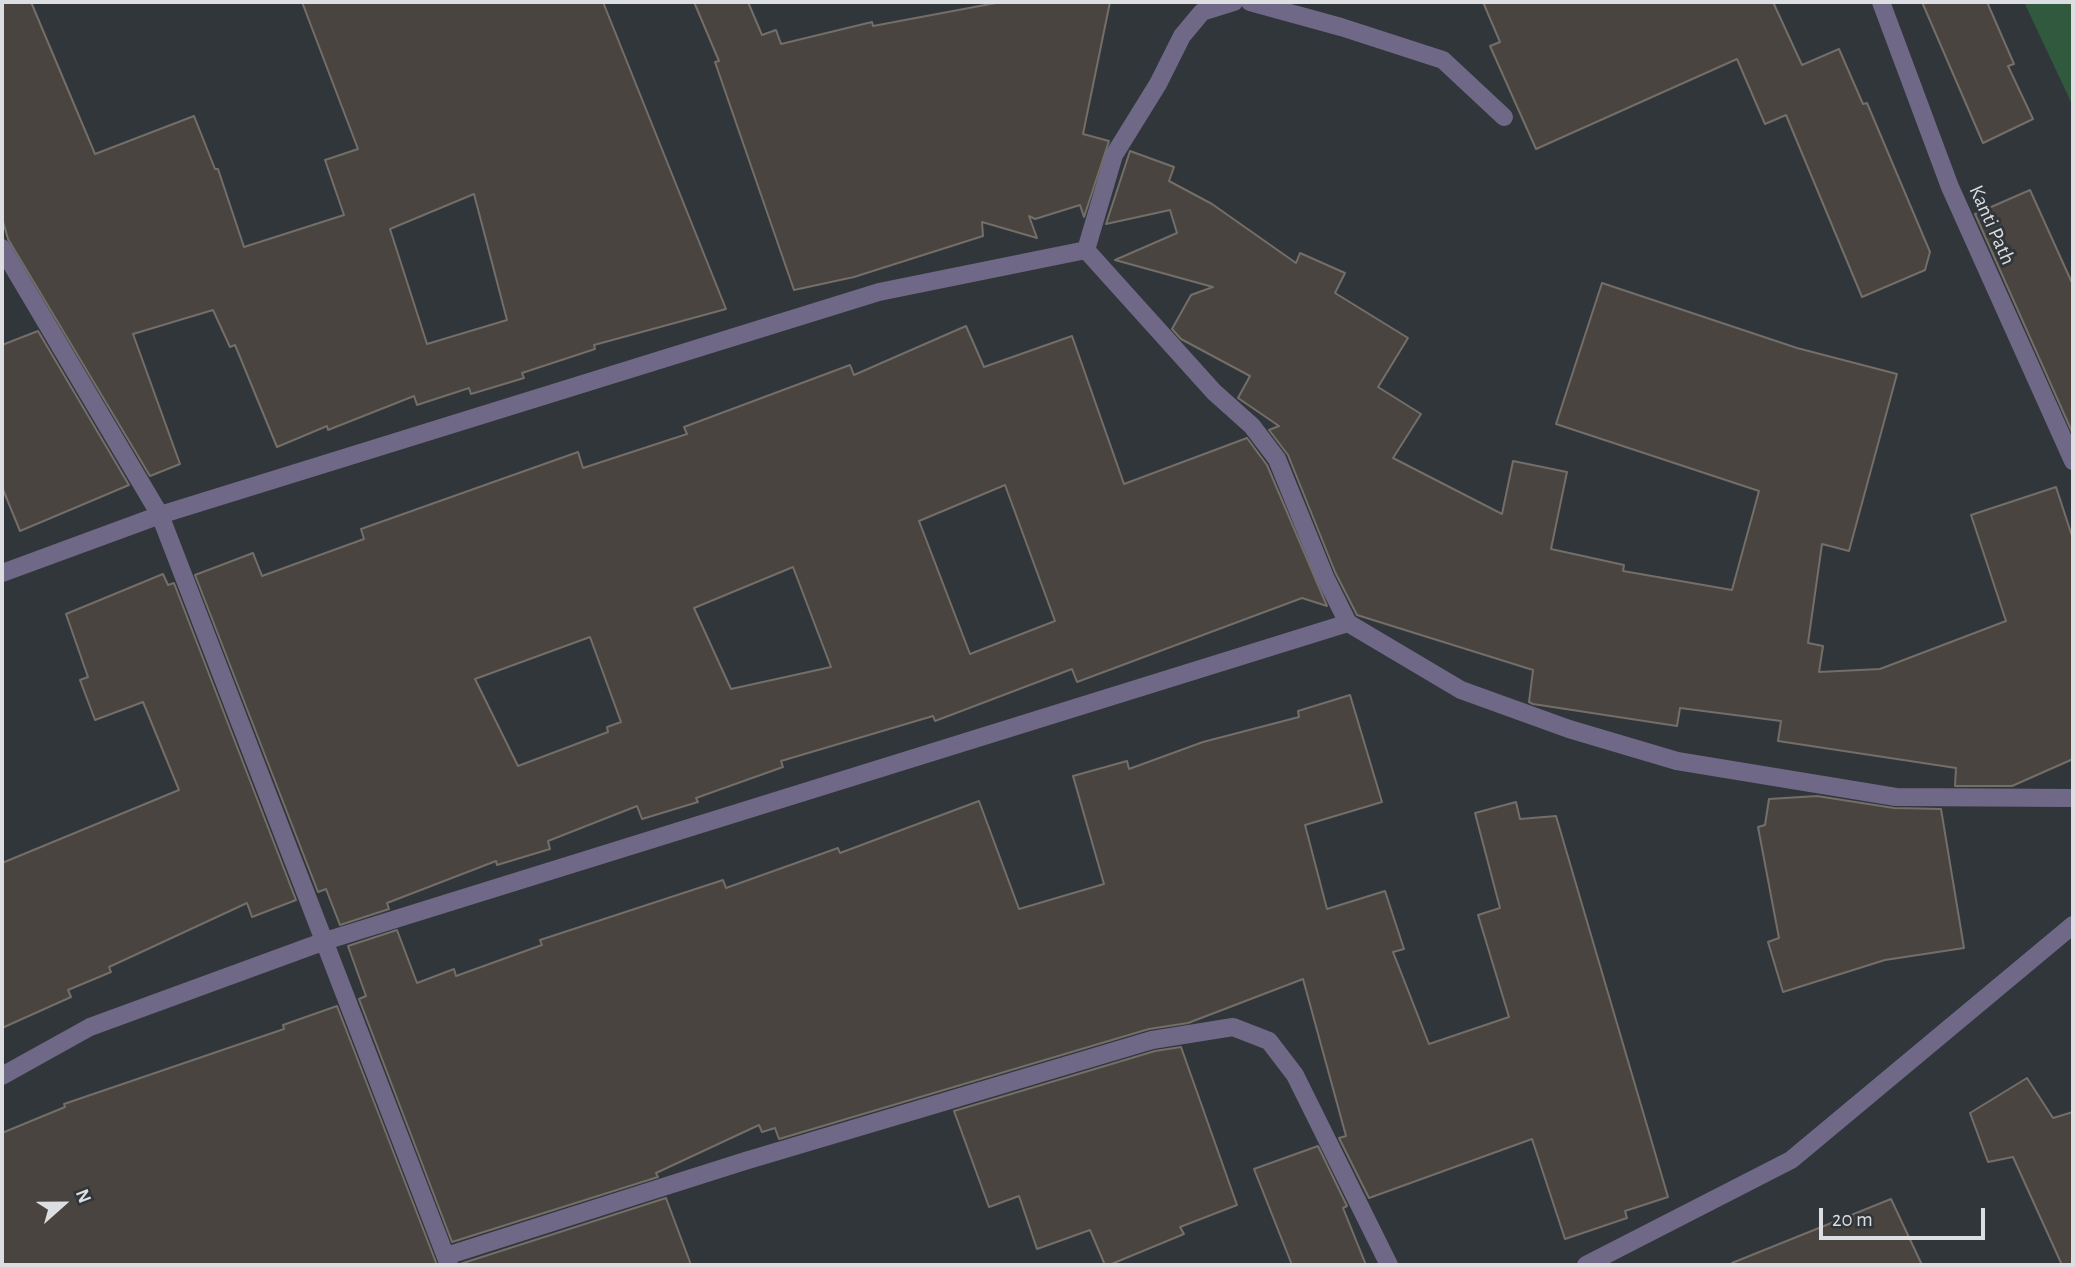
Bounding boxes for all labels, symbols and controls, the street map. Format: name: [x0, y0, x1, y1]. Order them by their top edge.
street label: Kanti Path: [1963, 181, 2021, 269]
north arrow: [28, 1169, 98, 1239]
text: N: [72, 1187, 94, 1206]
scale bar: [1823, 1194, 1989, 1238]
text: 20 m: [1832, 1209, 1873, 1230]

